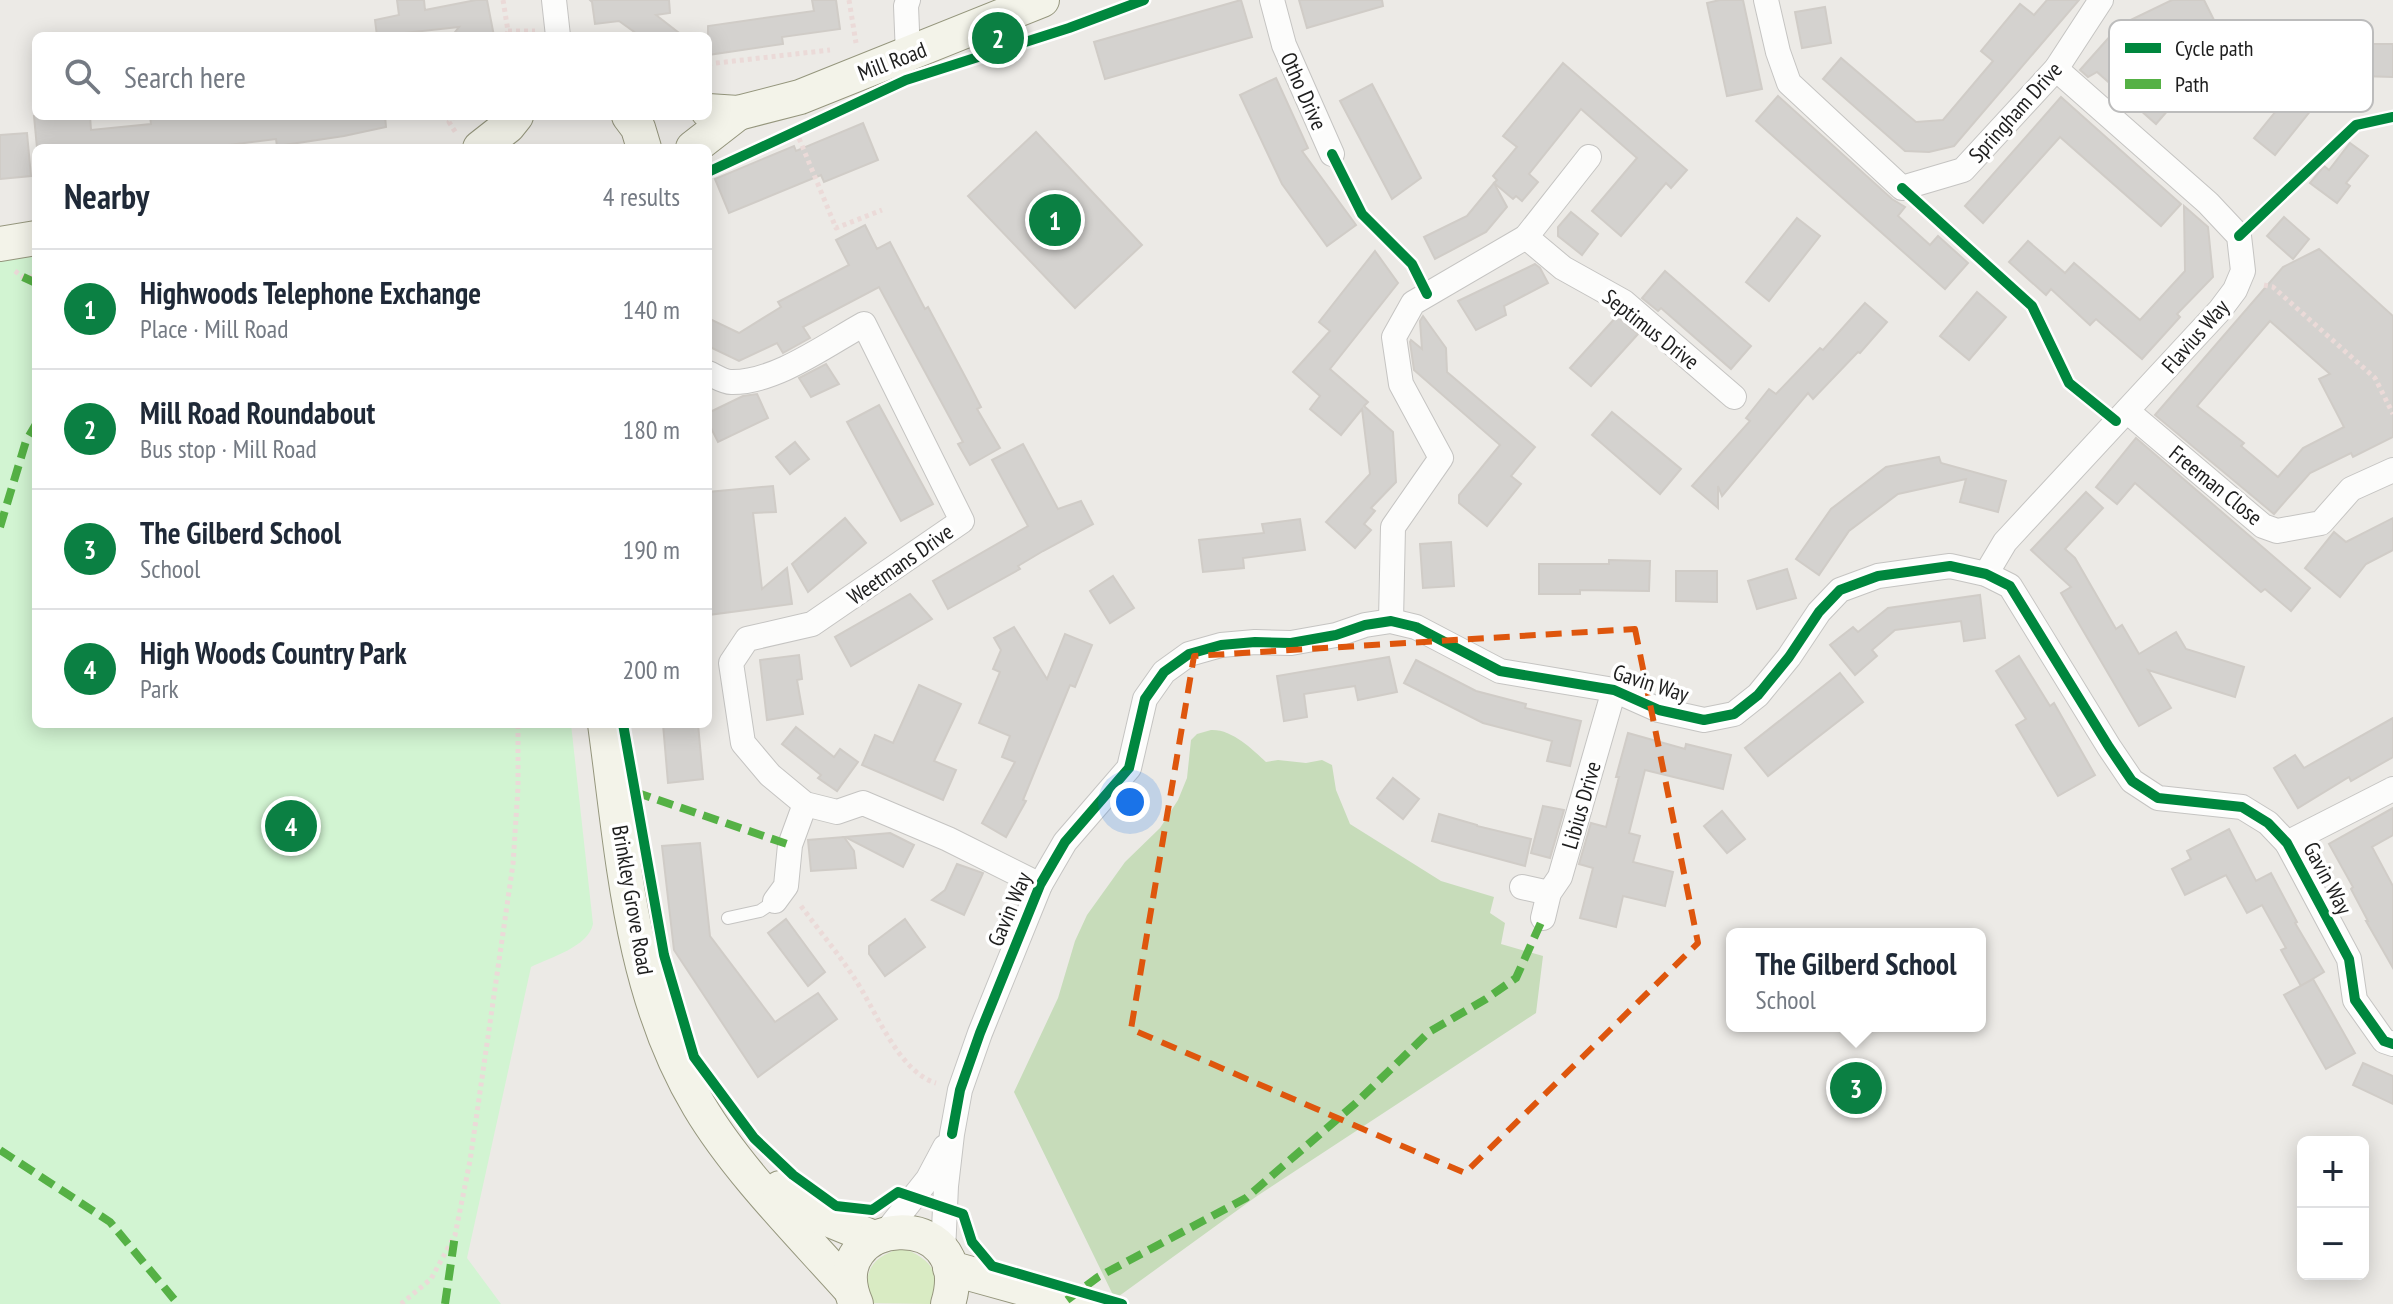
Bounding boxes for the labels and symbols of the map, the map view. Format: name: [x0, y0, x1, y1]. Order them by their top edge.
pin: 2: [972, 8, 1024, 68]
legend: [2109, 20, 2373, 112]
text: Cycle path: [2175, 34, 2253, 62]
street label: Mill Road: [854, 35, 930, 87]
street label: Otho Drive: [1275, 48, 1333, 134]
street label: Springham Drive: [1962, 56, 2068, 168]
text: Path: [2175, 70, 2209, 98]
pin: 1: [1029, 190, 1081, 250]
street label: Septimus Drive: [1597, 283, 1705, 375]
street label: Flavius Way: [2155, 293, 2235, 379]
street label: Freeman Close: [2164, 439, 2268, 531]
street label: Weetmans Drive: [842, 517, 958, 611]
street label: Gavin Way: [1610, 658, 1693, 709]
street label: Libius Drive: [1555, 758, 1607, 852]
your location: [1110, 782, 1150, 822]
pin: 4: [265, 796, 317, 856]
street label: Brinkley Grove Road: [606, 823, 660, 977]
street label: Gavin Way: [2297, 837, 2359, 920]
street label: Gavin Way: [981, 867, 1037, 950]
pin: 3: [1830, 1058, 1882, 1118]

